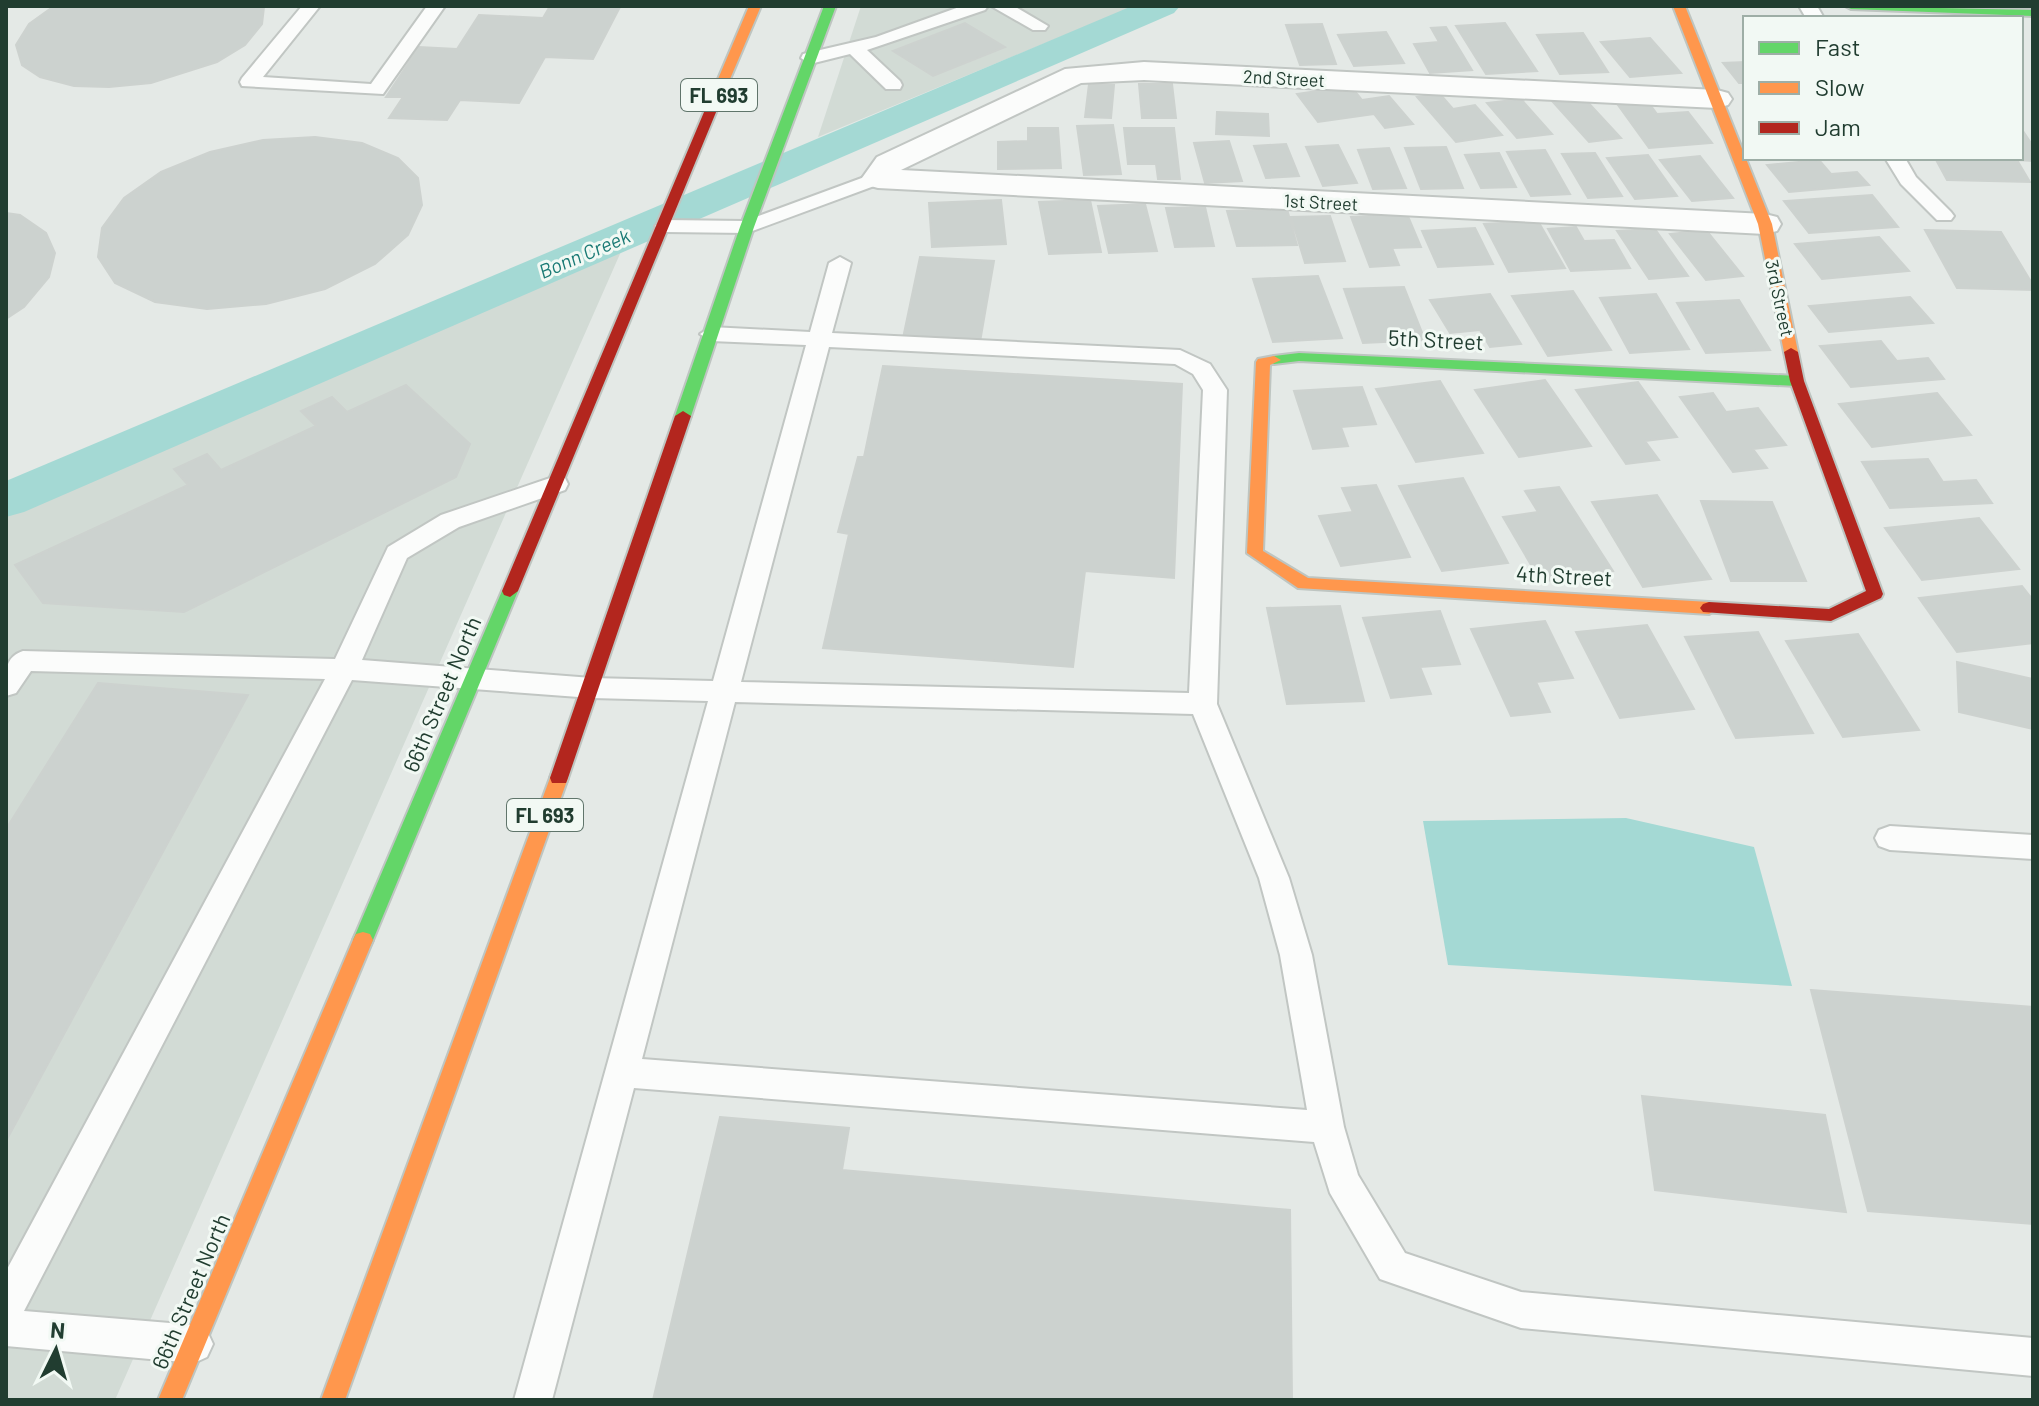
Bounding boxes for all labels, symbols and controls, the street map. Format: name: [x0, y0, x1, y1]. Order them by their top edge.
legend: [1743, 16, 2023, 160]
text: Fast: [1815, 32, 1860, 61]
street label: 2nd Street: [1243, 65, 1325, 91]
text: Slow: [1815, 72, 1864, 101]
road number: FL 693: [681, 79, 757, 111]
text: Jam: [1815, 112, 1861, 141]
street label: 1st Street: [1283, 189, 1359, 215]
water label: Bonn Creek: [535, 223, 633, 283]
street label: 3rd Street: [1761, 257, 1799, 339]
street label: 5th Street: [1388, 324, 1484, 354]
street label: 4th Street: [1515, 559, 1613, 591]
street label: 66th Street North: [397, 612, 485, 776]
road number: FL 693: [507, 799, 583, 831]
street label: 66th Street North: [146, 1209, 234, 1373]
north arrow: [16, 1310, 96, 1390]
text: N: [49, 1315, 66, 1343]

